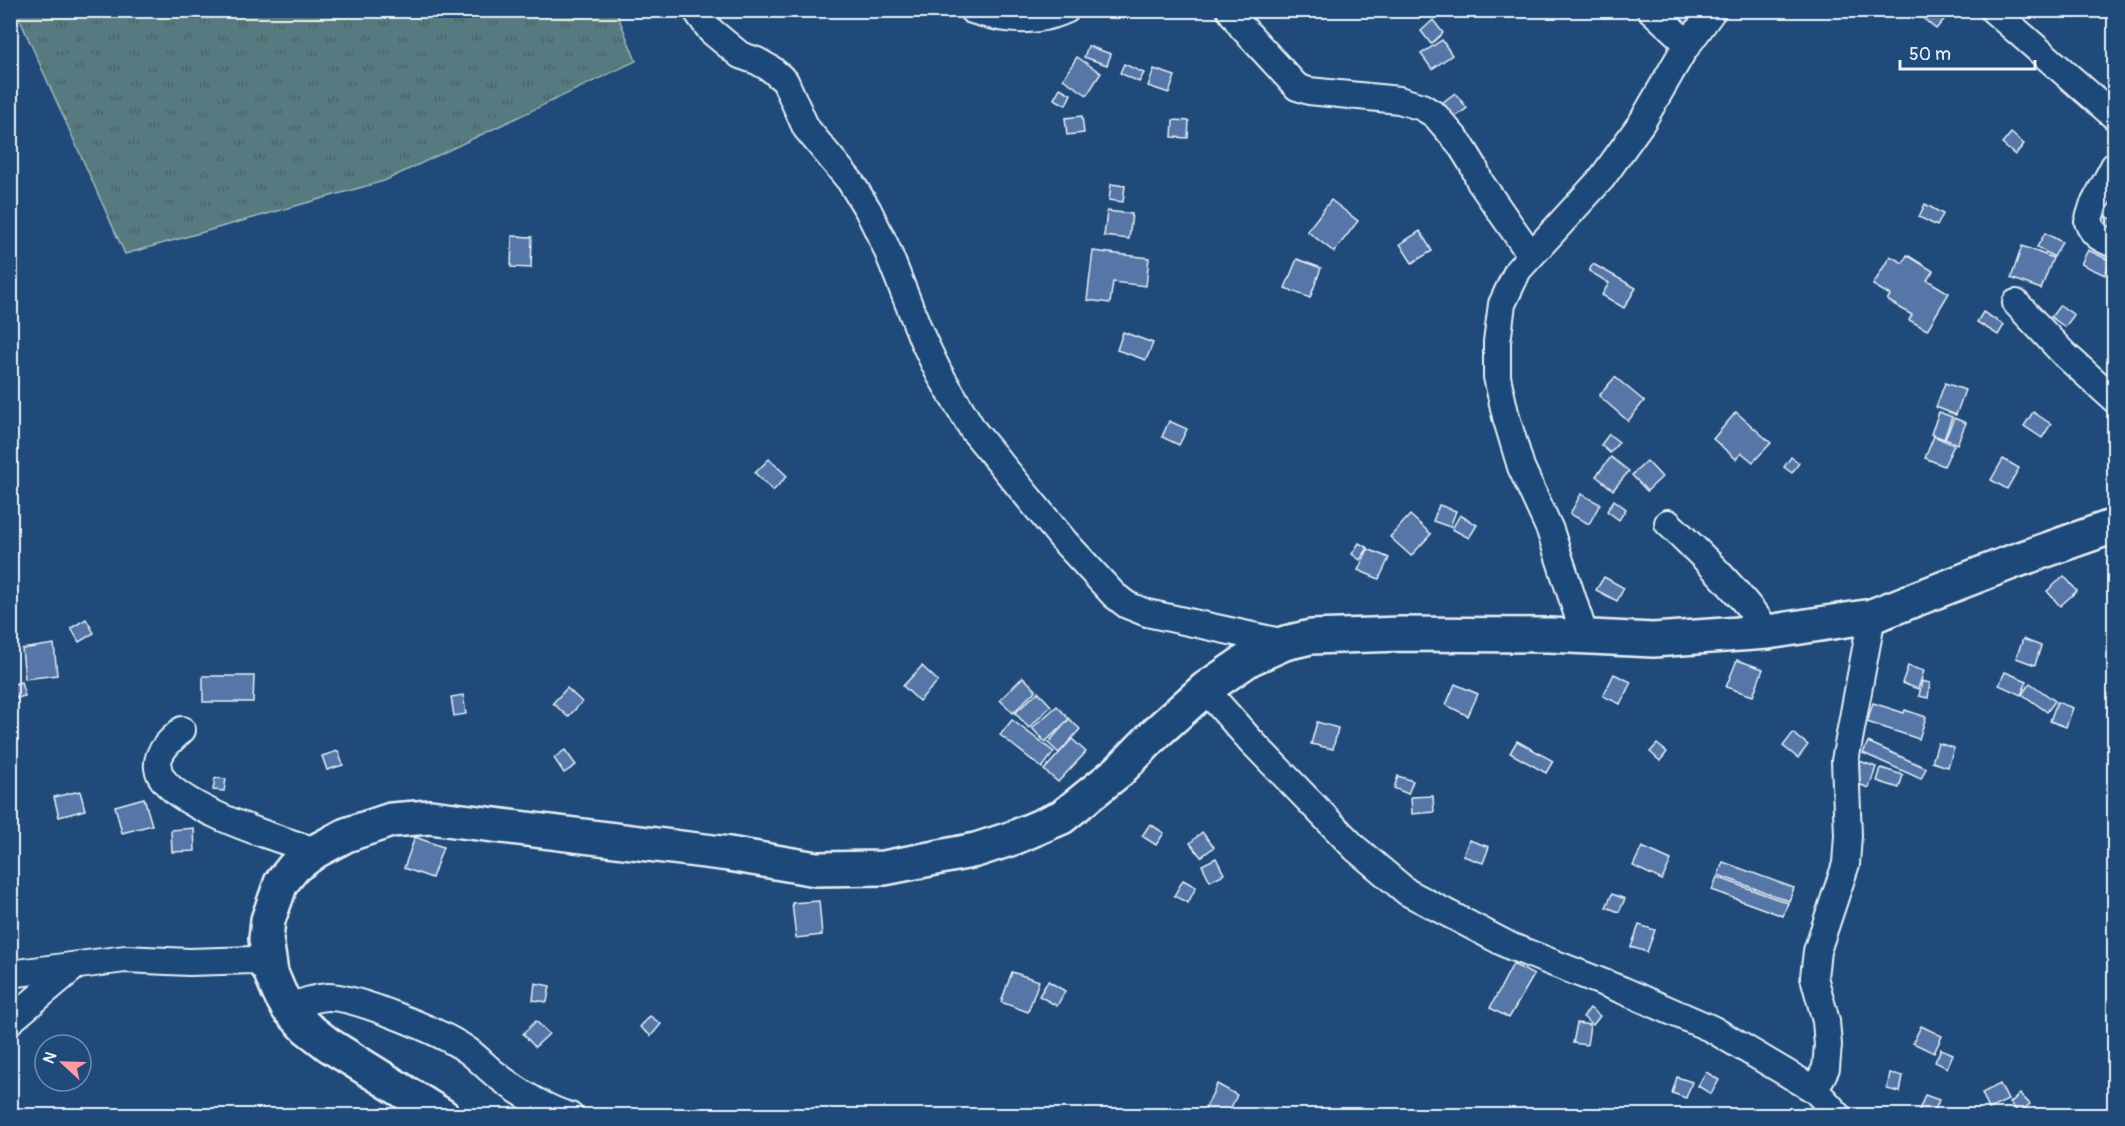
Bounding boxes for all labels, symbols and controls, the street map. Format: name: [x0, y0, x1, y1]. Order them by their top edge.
scale bar: [1900, 33, 2035, 71]
text: 50 m: [1909, 43, 1951, 66]
north arrow: [33, 1033, 93, 1093]
text: N: [39, 1049, 61, 1067]

